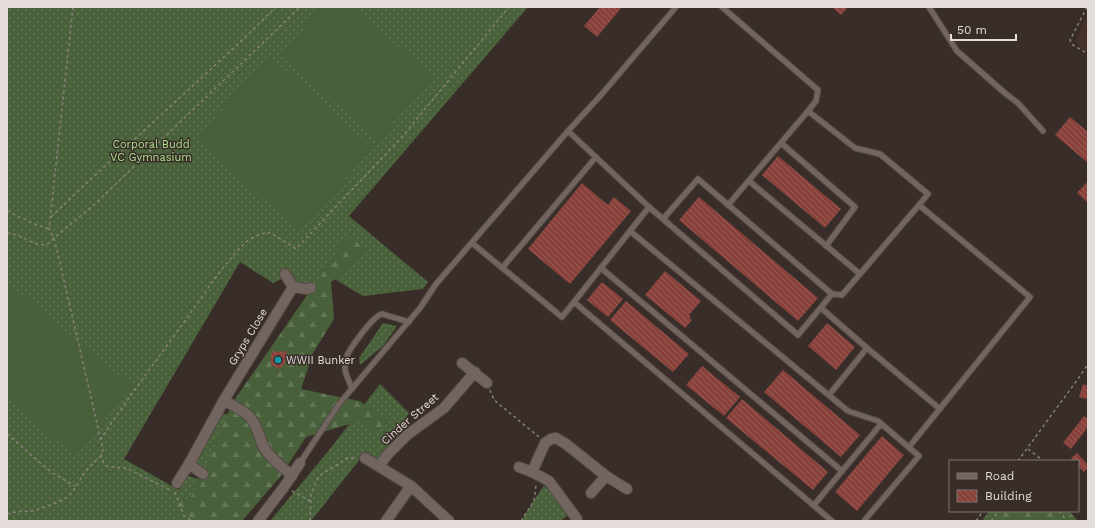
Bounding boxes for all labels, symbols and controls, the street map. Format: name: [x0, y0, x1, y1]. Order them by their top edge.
scale bar: [951, 16, 1016, 42]
text: 50 m: [957, 23, 987, 37]
park label: Corporal Budd VC Gymnasium: [110, 138, 192, 164]
street label: Gryps Close: [226, 306, 270, 368]
place label: WWII Bunker: [286, 354, 356, 367]
marker: WWII Bunker: [273, 355, 283, 365]
street label: Cinder Street: [379, 390, 442, 447]
legend: [949, 460, 1079, 512]
text: Road: [985, 469, 1014, 483]
text: Building: [985, 489, 1032, 503]

